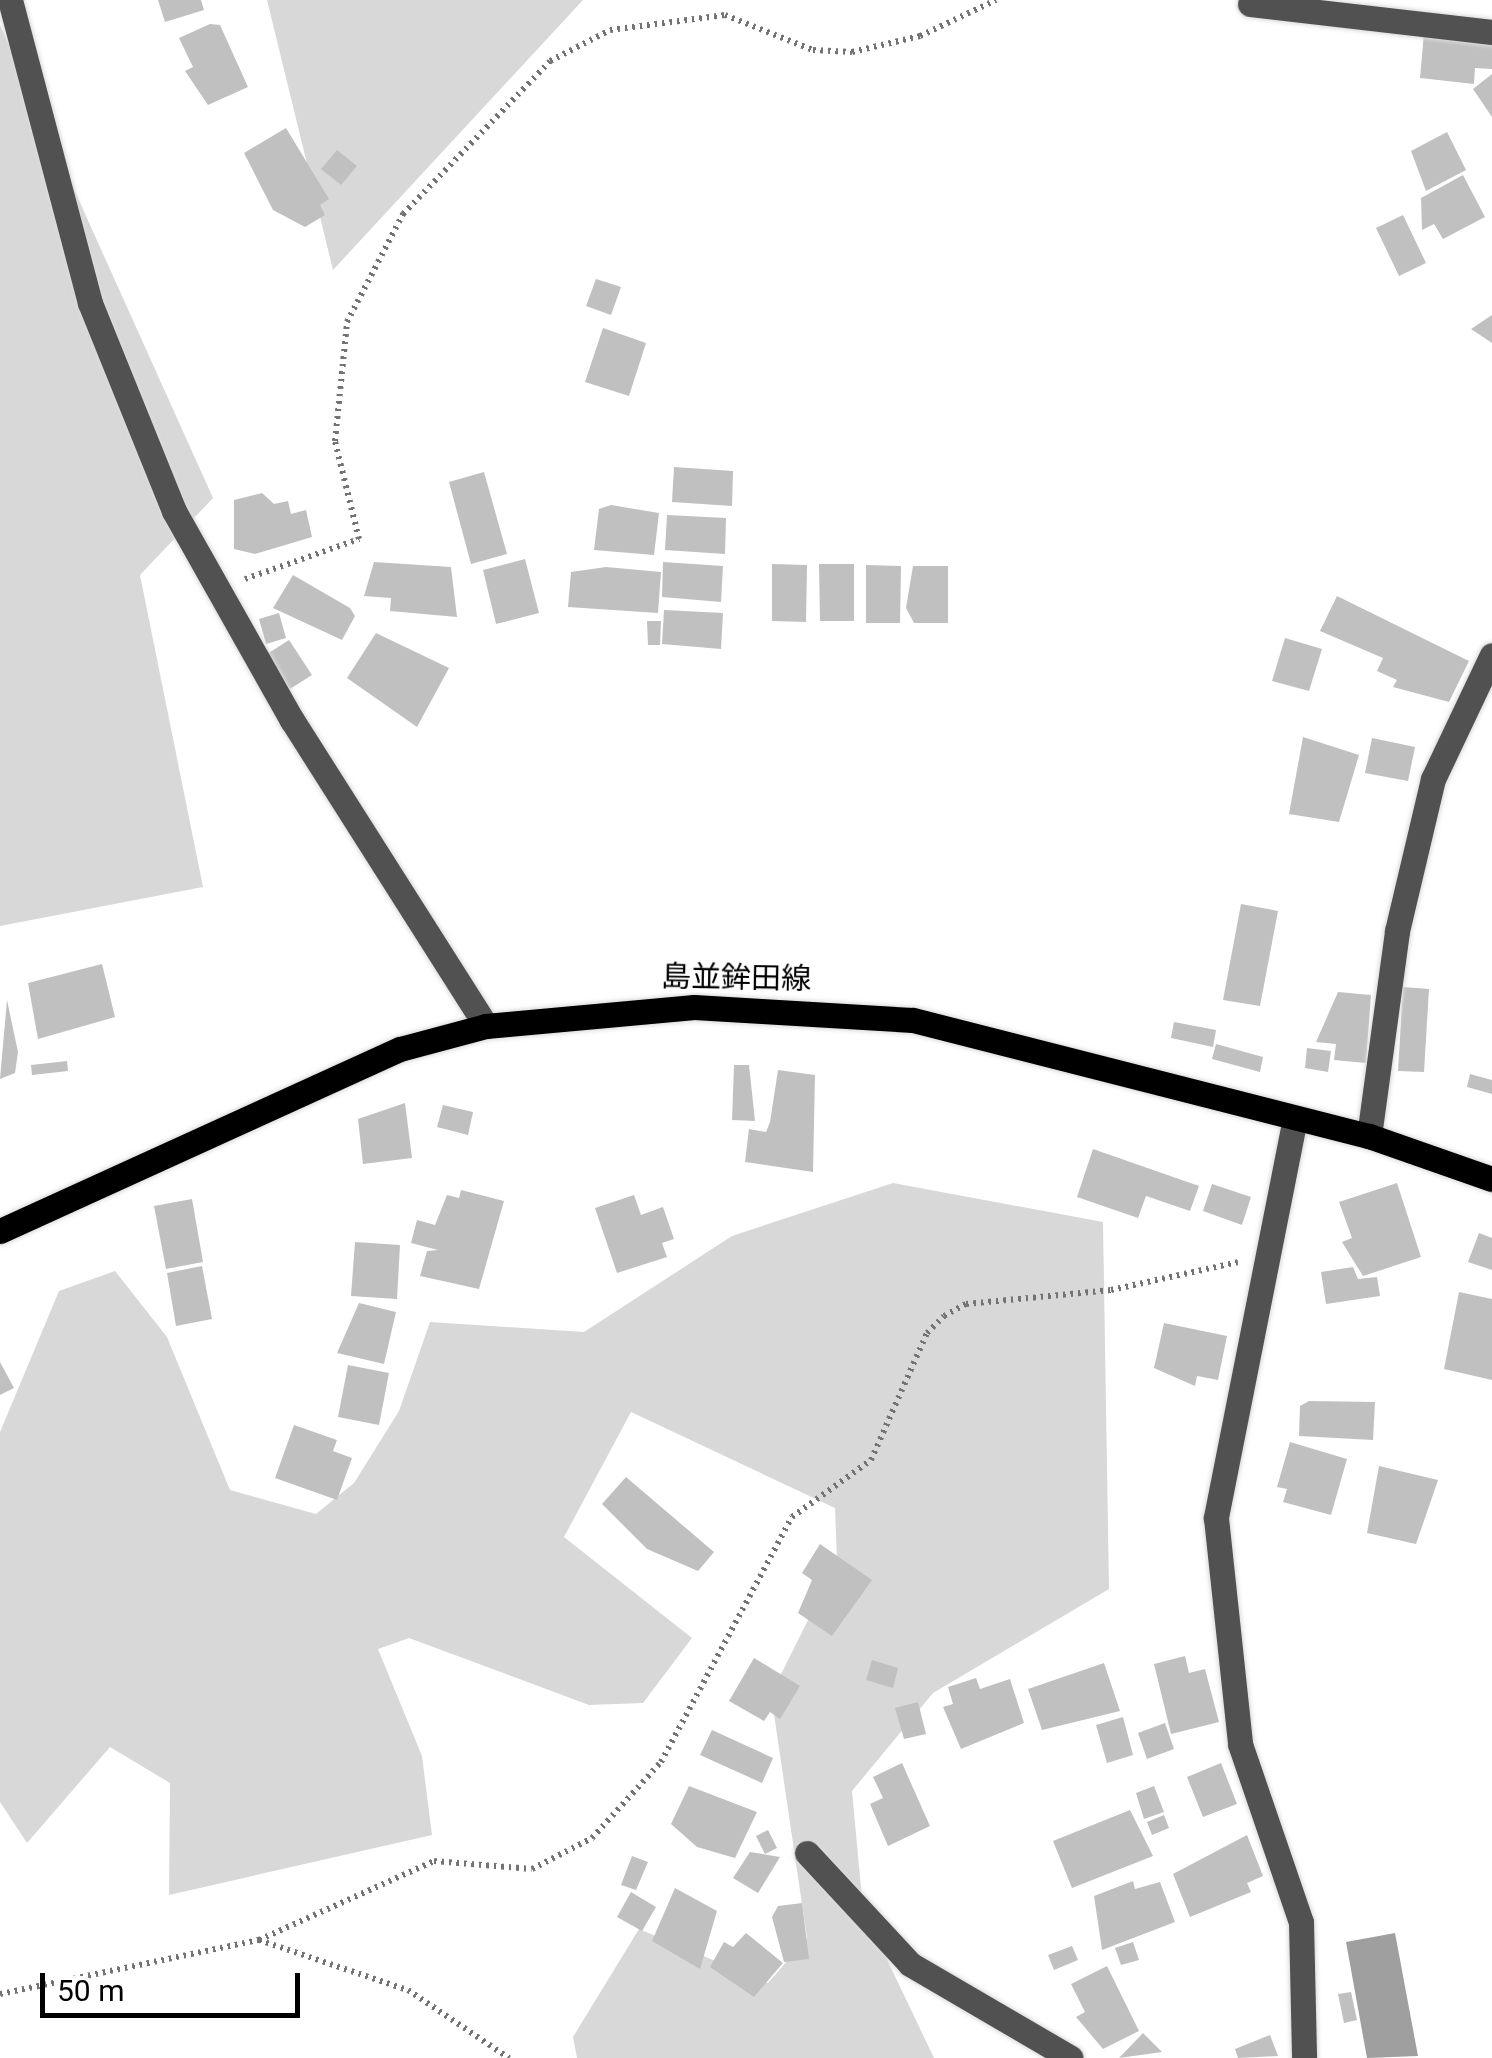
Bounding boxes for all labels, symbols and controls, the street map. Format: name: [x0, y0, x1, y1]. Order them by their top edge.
street label: 島並鉾田線: [661, 959, 811, 997]
scale bar: [45, 1953, 305, 2015]
text: 50 m: [57, 1973, 124, 2008]

